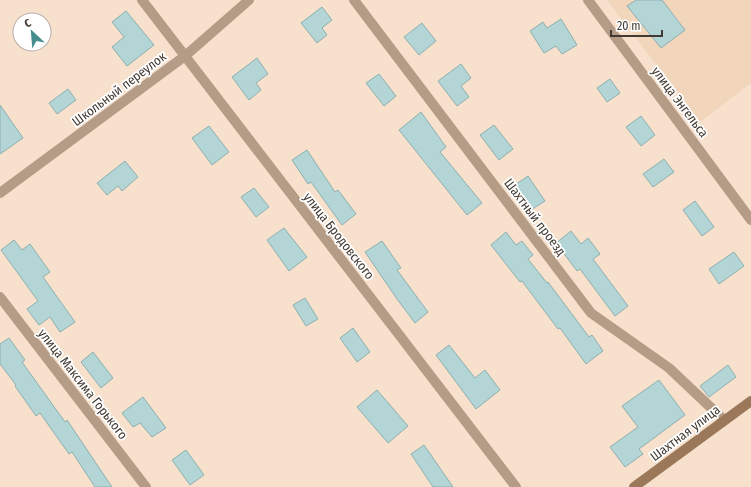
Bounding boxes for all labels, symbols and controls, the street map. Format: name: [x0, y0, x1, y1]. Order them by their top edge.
north arrow: [12, 12, 52, 52]
scale bar: [611, 12, 662, 38]
text: С: [22, 16, 33, 31]
text: 20 m: [617, 19, 641, 33]
street label: Школьный переулок: [69, 49, 169, 129]
street label: улица Энгельса: [649, 64, 711, 140]
street label: Шахтный проезд: [501, 175, 569, 259]
street label: улица Бродовского: [301, 190, 378, 282]
street label: улица Максима Горького: [35, 326, 131, 442]
street label: Шахтная улица: [647, 402, 723, 464]

